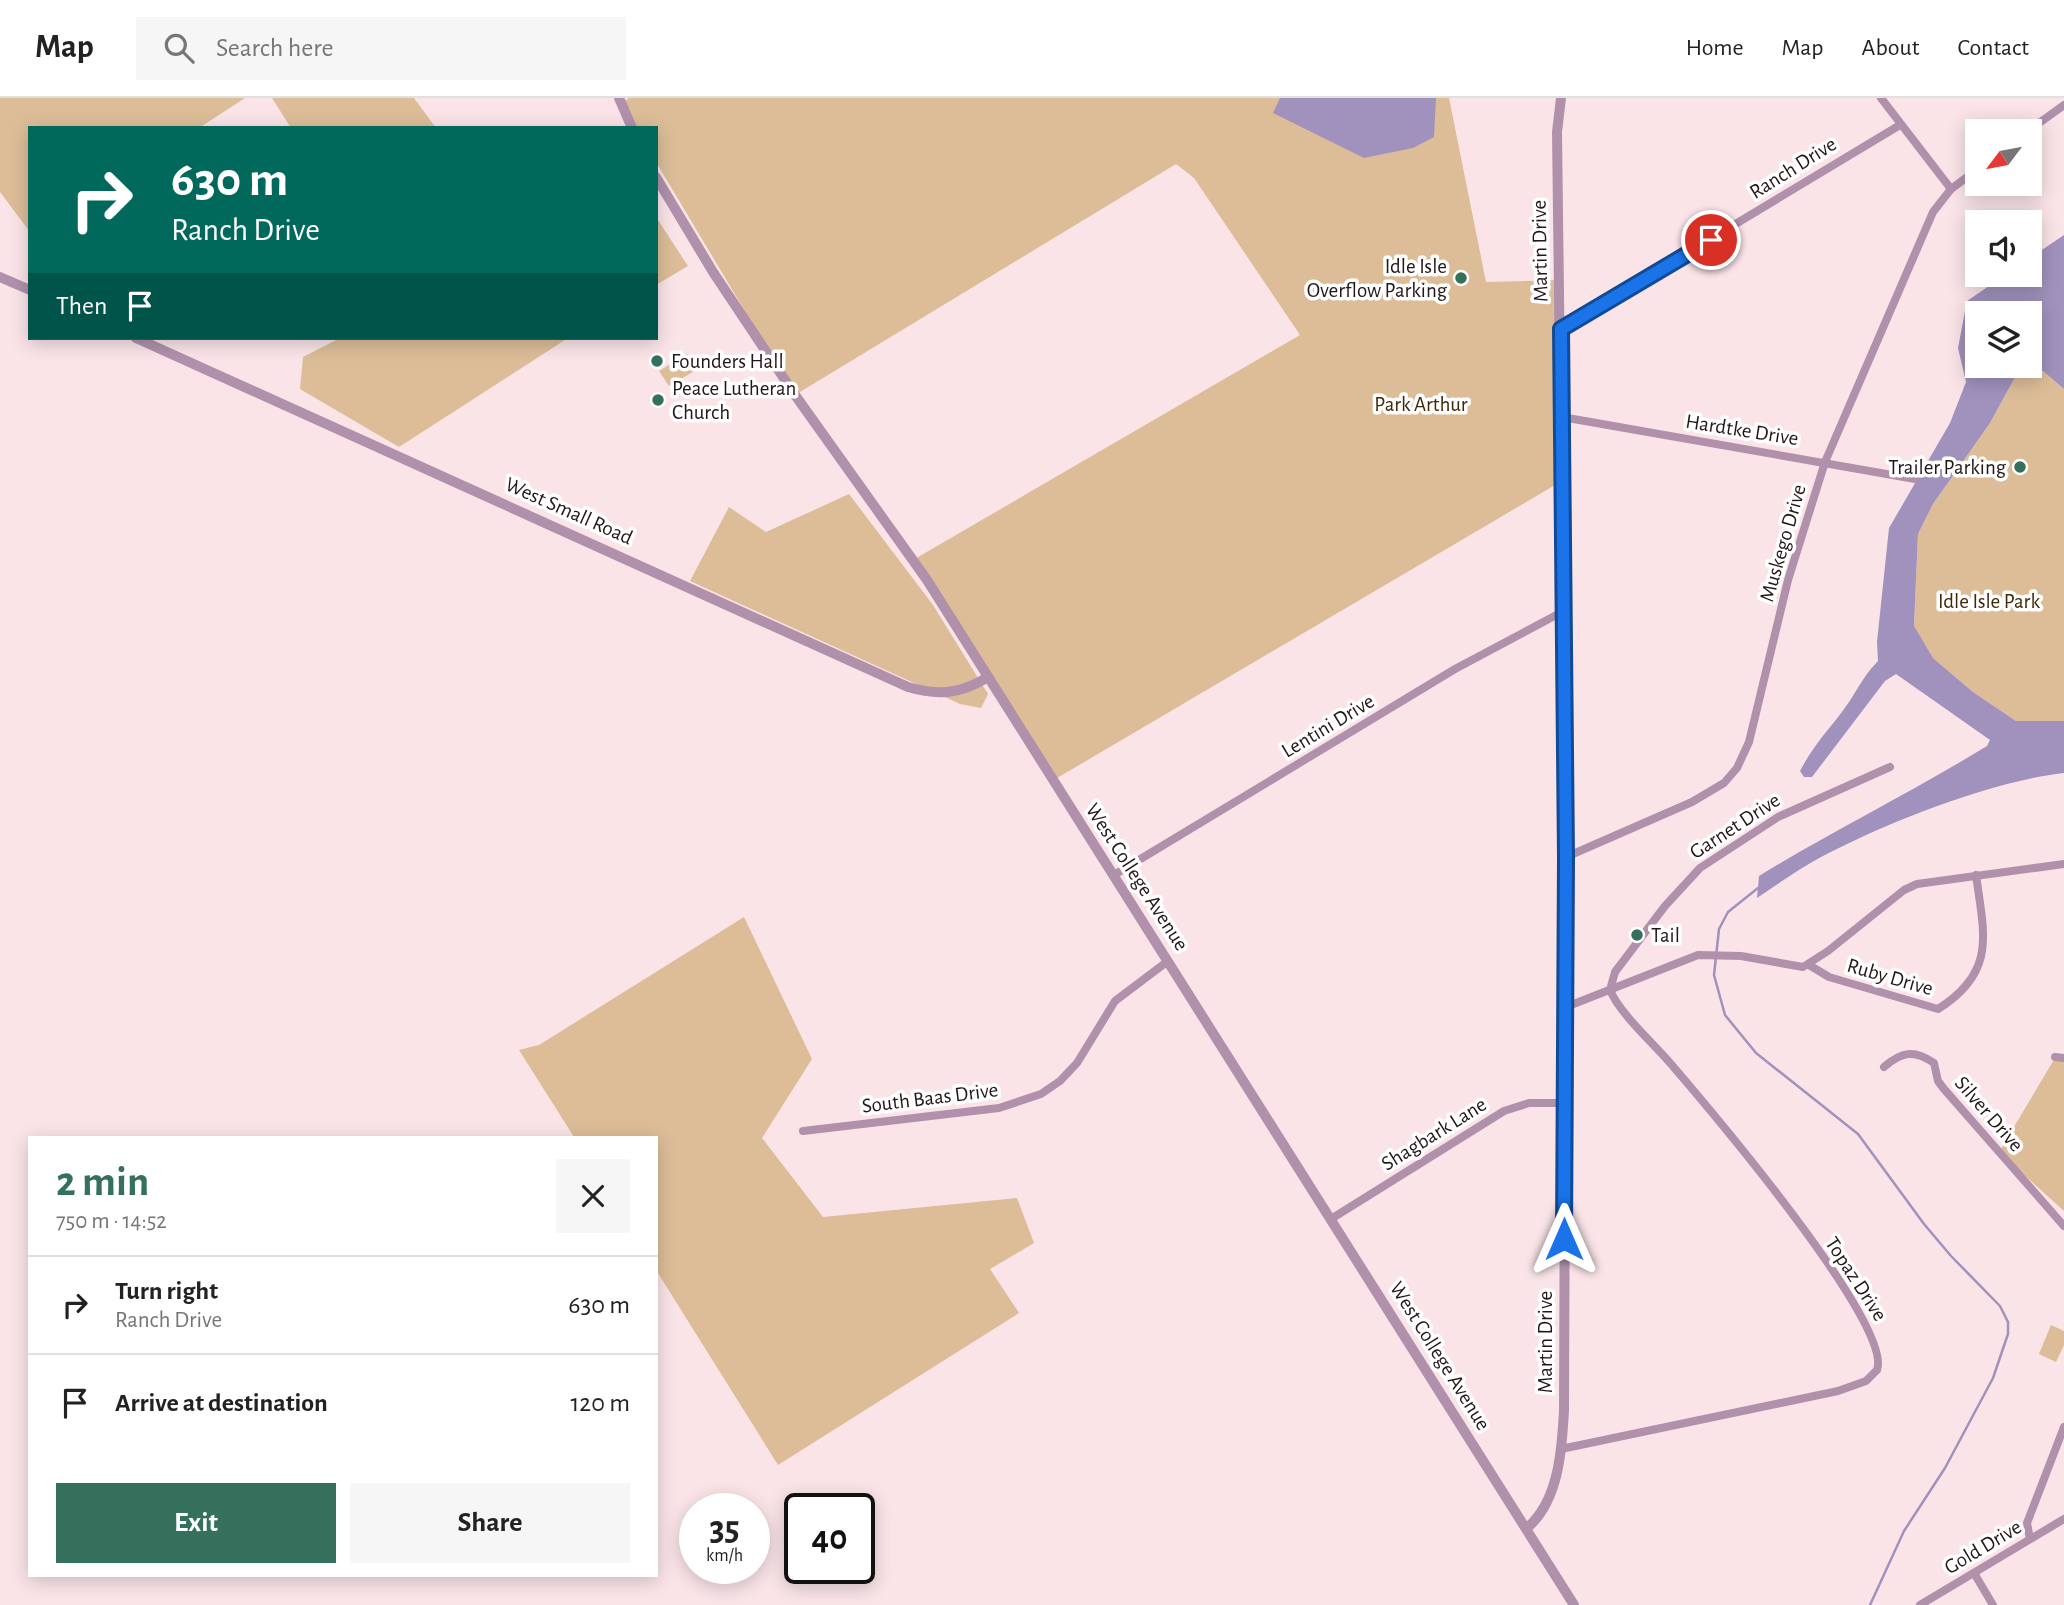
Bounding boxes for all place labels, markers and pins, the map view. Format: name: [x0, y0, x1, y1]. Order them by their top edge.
pin: [1681, 210, 1741, 270]
place label: Idle Isle Overflow Parking: [1307, 256, 1448, 301]
marker: Idle Isle Overflow Parking: [1453, 270, 1469, 286]
place label: Founders Hall: [671, 351, 784, 372]
marker: Founders Hall: [649, 353, 665, 369]
place label: Peace Lutheran Church: [672, 378, 796, 423]
marker: Peace Lutheran Church: [650, 392, 666, 408]
place label: Trailer Parking: [1888, 457, 2007, 478]
marker: Trailer Parking: [2012, 459, 2028, 475]
place label: Tail: [1651, 925, 1680, 946]
marker: Tail: [1629, 927, 1645, 943]

